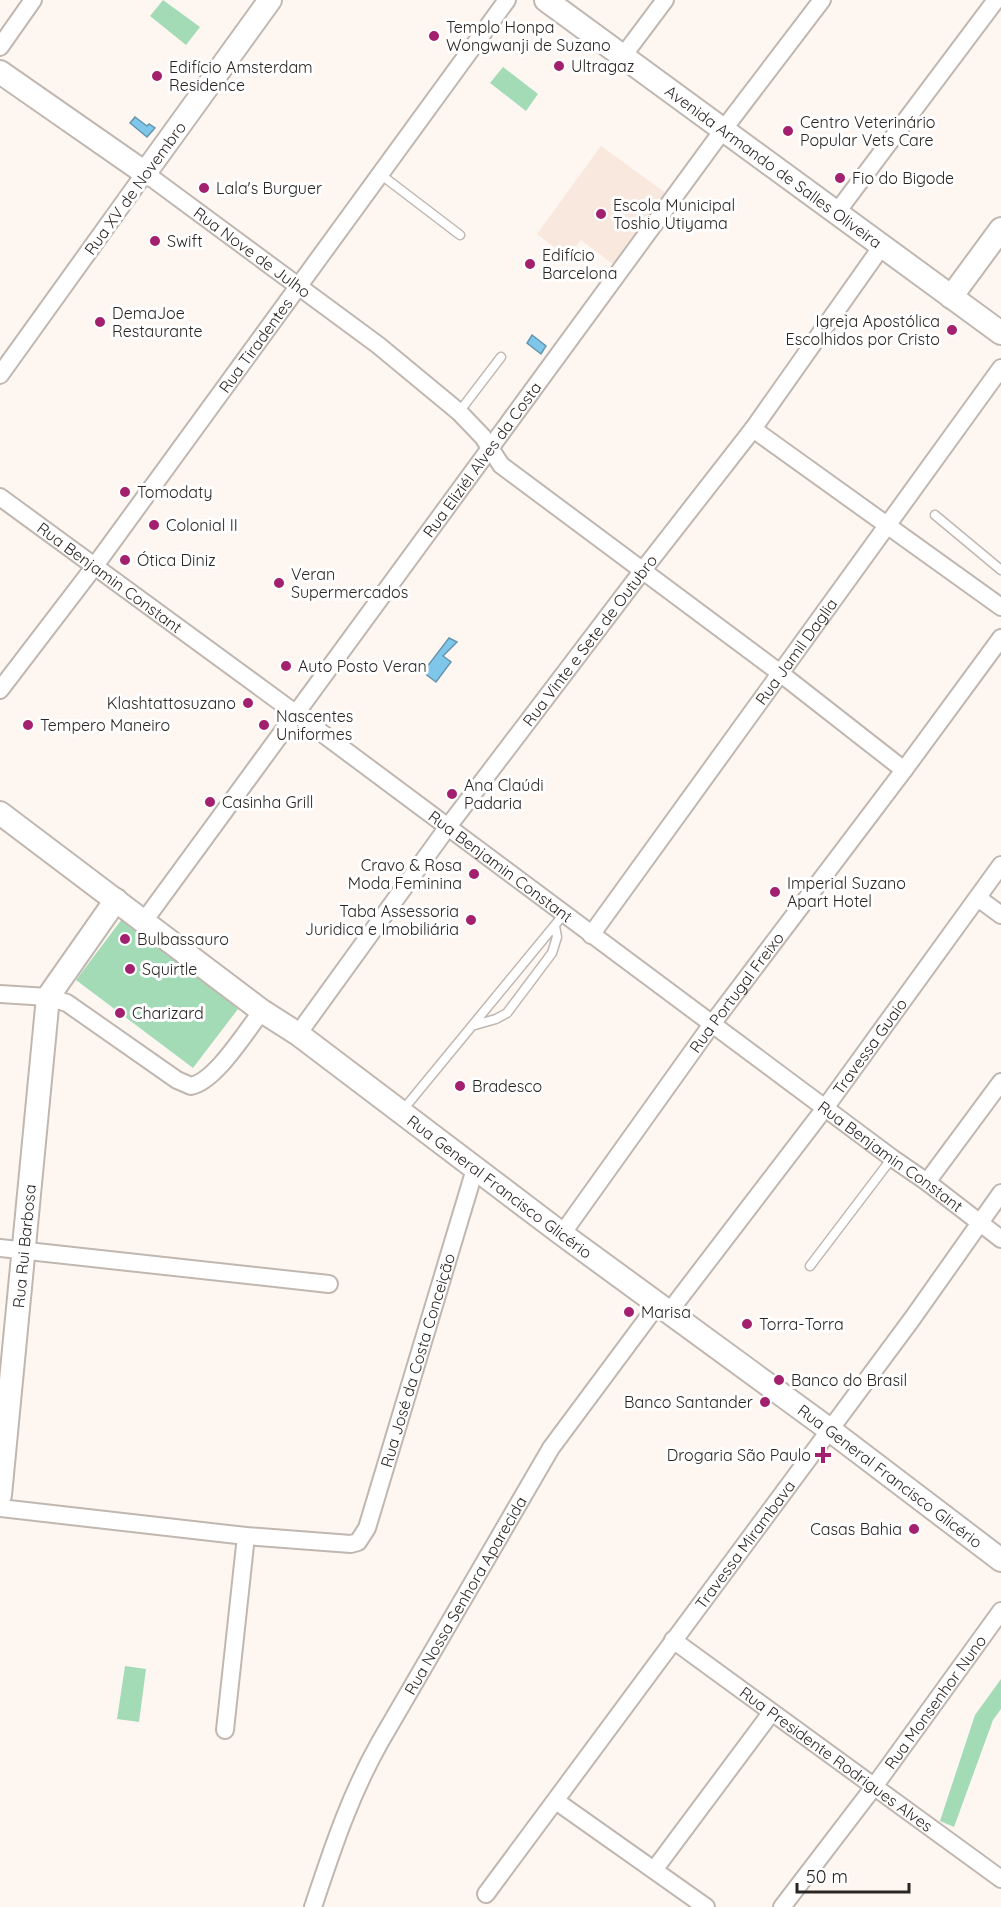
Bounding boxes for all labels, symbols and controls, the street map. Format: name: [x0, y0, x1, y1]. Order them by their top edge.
place label: Templo Honpa Wongwanji de Suzano: [446, 17, 611, 55]
marker: Templo Honpa Wongwanji de Suzano: [427, 29, 441, 43]
place label: Ultragaz: [571, 56, 634, 76]
place label: Edifício Amsterdam Residence: [169, 57, 313, 95]
marker: Ultragaz: [552, 59, 566, 73]
marker: Edifício Amsterdam Residence: [150, 69, 164, 83]
street label: Avenida Armando de Salles Oliveira: [661, 81, 886, 252]
place label: Centro Veterinário Popular Vets Care: [800, 112, 935, 150]
street label: Rua XV de Novembro: [80, 117, 190, 259]
marker: Centro Veterinário Popular Vets Care: [781, 124, 795, 138]
place label: Fio do Bigode: [852, 168, 954, 188]
marker: Fio do Bigode: [833, 171, 847, 185]
place label: Lala's Burguer: [216, 178, 322, 198]
marker: Lala's Burguer: [197, 181, 211, 195]
place label: Escola Municipal Toshio Utiyama: [613, 195, 735, 233]
street label: Rua Nove de Julho: [190, 202, 315, 302]
marker: Escola Municipal Toshio Utiyama: [594, 207, 608, 221]
place label: Swift: [167, 231, 203, 251]
marker: Swift: [148, 234, 162, 248]
place label: Edifício Barcelona: [542, 245, 617, 283]
marker: Edifício Barcelona: [523, 257, 537, 271]
street label: Rua Tiradentes: [214, 294, 297, 397]
place label: DemaJoe Restaurante: [112, 303, 203, 341]
place label: Igreja Apostólica Escolhidos por Cristo: [786, 311, 940, 349]
marker: DemaJoe Restaurante: [93, 315, 107, 329]
marker: Igreja Apostólica Escolhidos por Cristo: [945, 323, 959, 337]
street label: Rua Eliziél Alves da Costa: [418, 378, 545, 541]
place label: Tomodaty: [137, 482, 213, 502]
marker: Tomodaty: [118, 485, 132, 499]
place label: Colonial II: [166, 515, 238, 535]
street label: Rua Benjamin Constant: [33, 518, 186, 637]
marker: Colonial II: [147, 518, 161, 532]
place label: Ótica Diniz: [137, 550, 216, 570]
street label: Rua Vinte e Sete de Outubro: [518, 551, 661, 730]
marker: Ótica Diniz: [118, 553, 132, 567]
place label: Veran Supermercados: [291, 564, 408, 602]
marker: Veran Supermercados: [272, 576, 286, 590]
street label: Rua Jamil Daglia: [751, 594, 841, 709]
place label: Auto Posto Veran: [298, 656, 427, 676]
marker: Auto Posto Veran: [279, 659, 293, 673]
place label: Klashtattosuzano: [107, 693, 236, 713]
marker: Klashtattosuzano: [241, 696, 255, 710]
place label: Nascentes Uniformes: [276, 706, 353, 744]
place label: Tempero Maneiro: [40, 715, 170, 735]
marker: Tempero Maneiro: [21, 718, 35, 732]
marker: Nascentes Uniformes: [257, 718, 271, 732]
place label: Ana Claúdi Padaria: [464, 775, 544, 813]
marker: Ana Claúdi Padaria: [445, 787, 459, 801]
place label: Casinha Grill: [222, 792, 314, 812]
marker: Casinha Grill: [203, 795, 217, 809]
street label: Rua Benjamin Constant: [424, 806, 577, 926]
place label: Cravo & Rosa Moda Feminina: [348, 855, 462, 893]
marker: Cravo & Rosa Moda Feminina: [467, 867, 481, 881]
place label: Imperial Suzano Apart Hotel: [787, 873, 906, 911]
marker: Imperial Suzano Apart Hotel: [768, 885, 782, 899]
place label: Taba Assessoria Juridica e Imobiliária: [305, 901, 459, 939]
marker: Taba Assessoria Juridica e Imobiliária: [464, 913, 478, 927]
street label: Rua Portugal Freixo: [685, 928, 788, 1057]
place label: Bulbassauro: [137, 929, 229, 949]
marker: Bulbassauro: [118, 932, 132, 946]
place label: Squirtle: [142, 959, 197, 979]
marker: Squirtle: [123, 962, 137, 976]
street label: Travessa Guaio: [828, 994, 911, 1098]
place label: Charizard: [132, 1003, 204, 1023]
marker: Charizard: [113, 1006, 127, 1020]
place label: Bradesco: [472, 1076, 542, 1096]
marker: Bradesco: [453, 1079, 467, 1093]
street label: Rua Benjamin Constant: [814, 1096, 967, 1216]
street label: Rua General Francisco Glicério: [403, 1110, 596, 1263]
street label: Rua Rui Barbosa: [8, 1183, 40, 1309]
street label: Rua José da Costa Conceição: [376, 1251, 459, 1470]
place label: Marisa: [641, 1302, 691, 1322]
marker: Marisa: [622, 1305, 636, 1319]
place label: Torra-Torra: [759, 1314, 844, 1334]
marker: Torra-Torra: [740, 1317, 754, 1331]
place label: Banco do Brasil: [791, 1370, 907, 1390]
marker: Banco do Brasil: [772, 1373, 786, 1387]
place label: Banco Santander: [624, 1392, 753, 1412]
marker: Banco Santander: [758, 1395, 772, 1409]
street label: Rua General Francisco Glicério: [794, 1400, 986, 1552]
place label: Drogaria São Paulo: [667, 1445, 811, 1465]
marker: Drogaria São Paulo: [816, 1448, 830, 1462]
street label: Travessa Mirambava: [691, 1476, 799, 1613]
street label: Rua Nossa Senhora Aparecida: [400, 1493, 531, 1698]
place label: Casas Bahia: [810, 1519, 902, 1539]
marker: Casas Bahia: [907, 1522, 921, 1536]
street label: Rua Monsenhor Nuno: [880, 1631, 990, 1773]
street label: Rua Presidente Rodrigues Alves: [736, 1682, 937, 1836]
scale bar: [797, 1856, 910, 1894]
text: 50 m: [806, 1865, 848, 1888]

